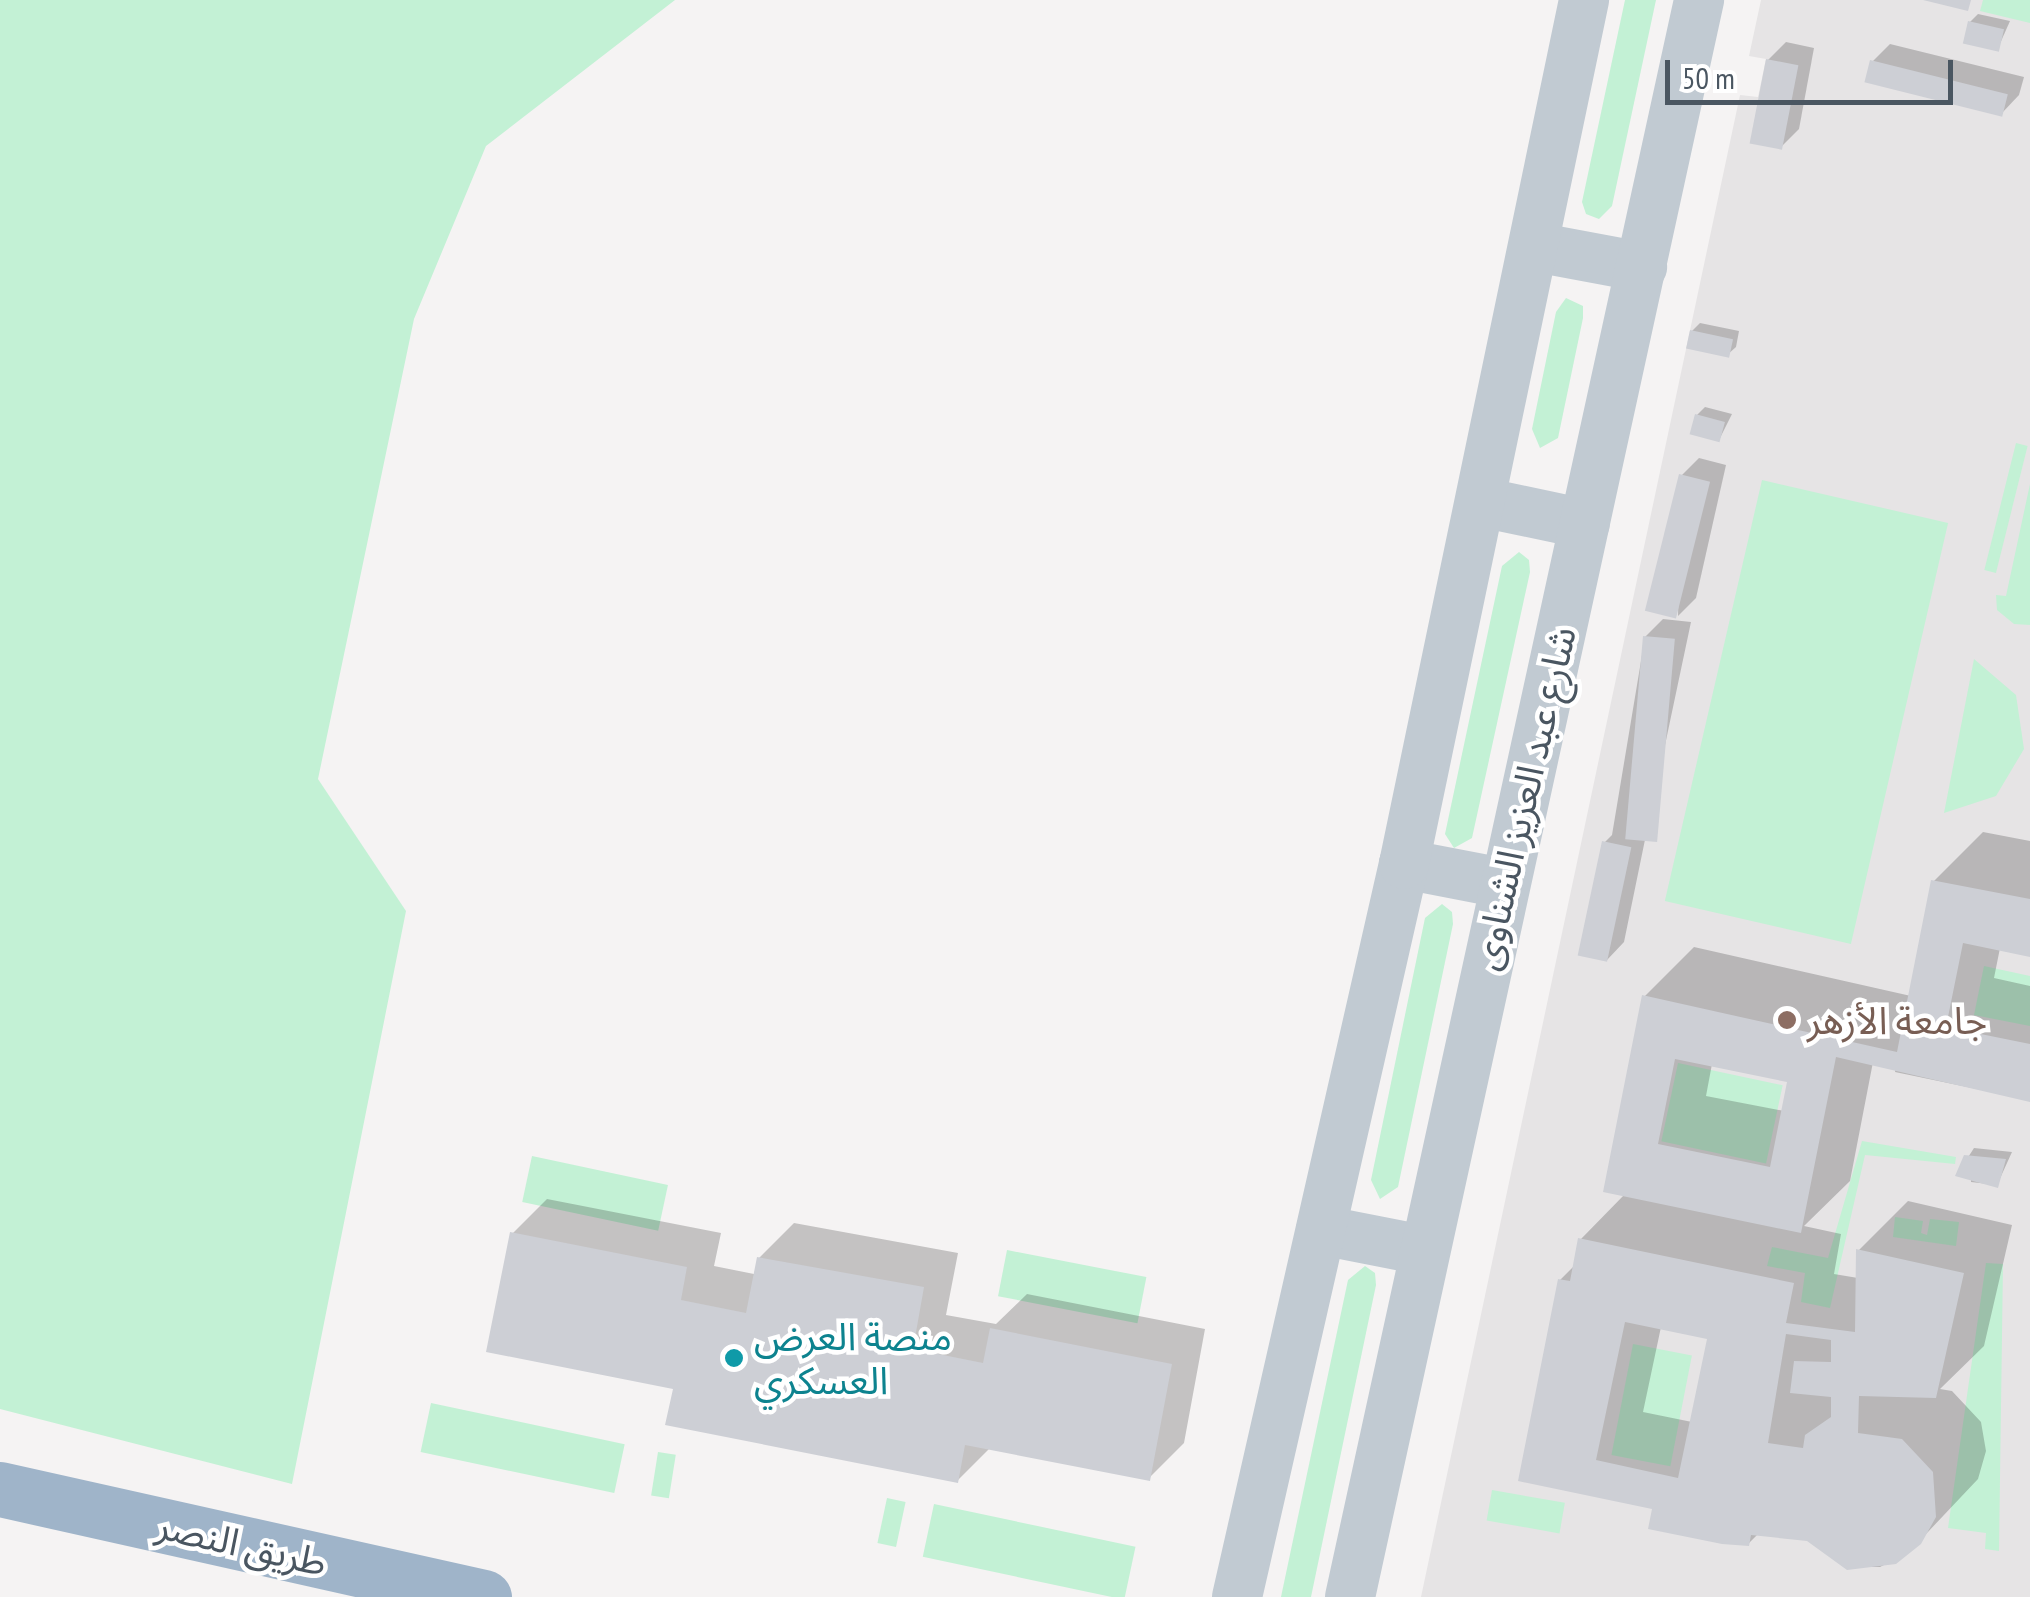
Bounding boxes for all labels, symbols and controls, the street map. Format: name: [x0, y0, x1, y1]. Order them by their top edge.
scale bar: [1670, 40, 1958, 102]
text: 50 m: [1682, 58, 1735, 97]
street label: شارع عبد العزيز الشناوى: [1461, 622, 1585, 974]
place label: جامعة الأزهر: [1807, 997, 1987, 1043]
marker: جامعة الأزهر: [1776, 1009, 1798, 1031]
place label: منصة العرض العسكري: [754, 1313, 952, 1402]
marker: منصة العرض العسكري: [723, 1347, 745, 1369]
street label: طريق النصر: [153, 1501, 331, 1585]

